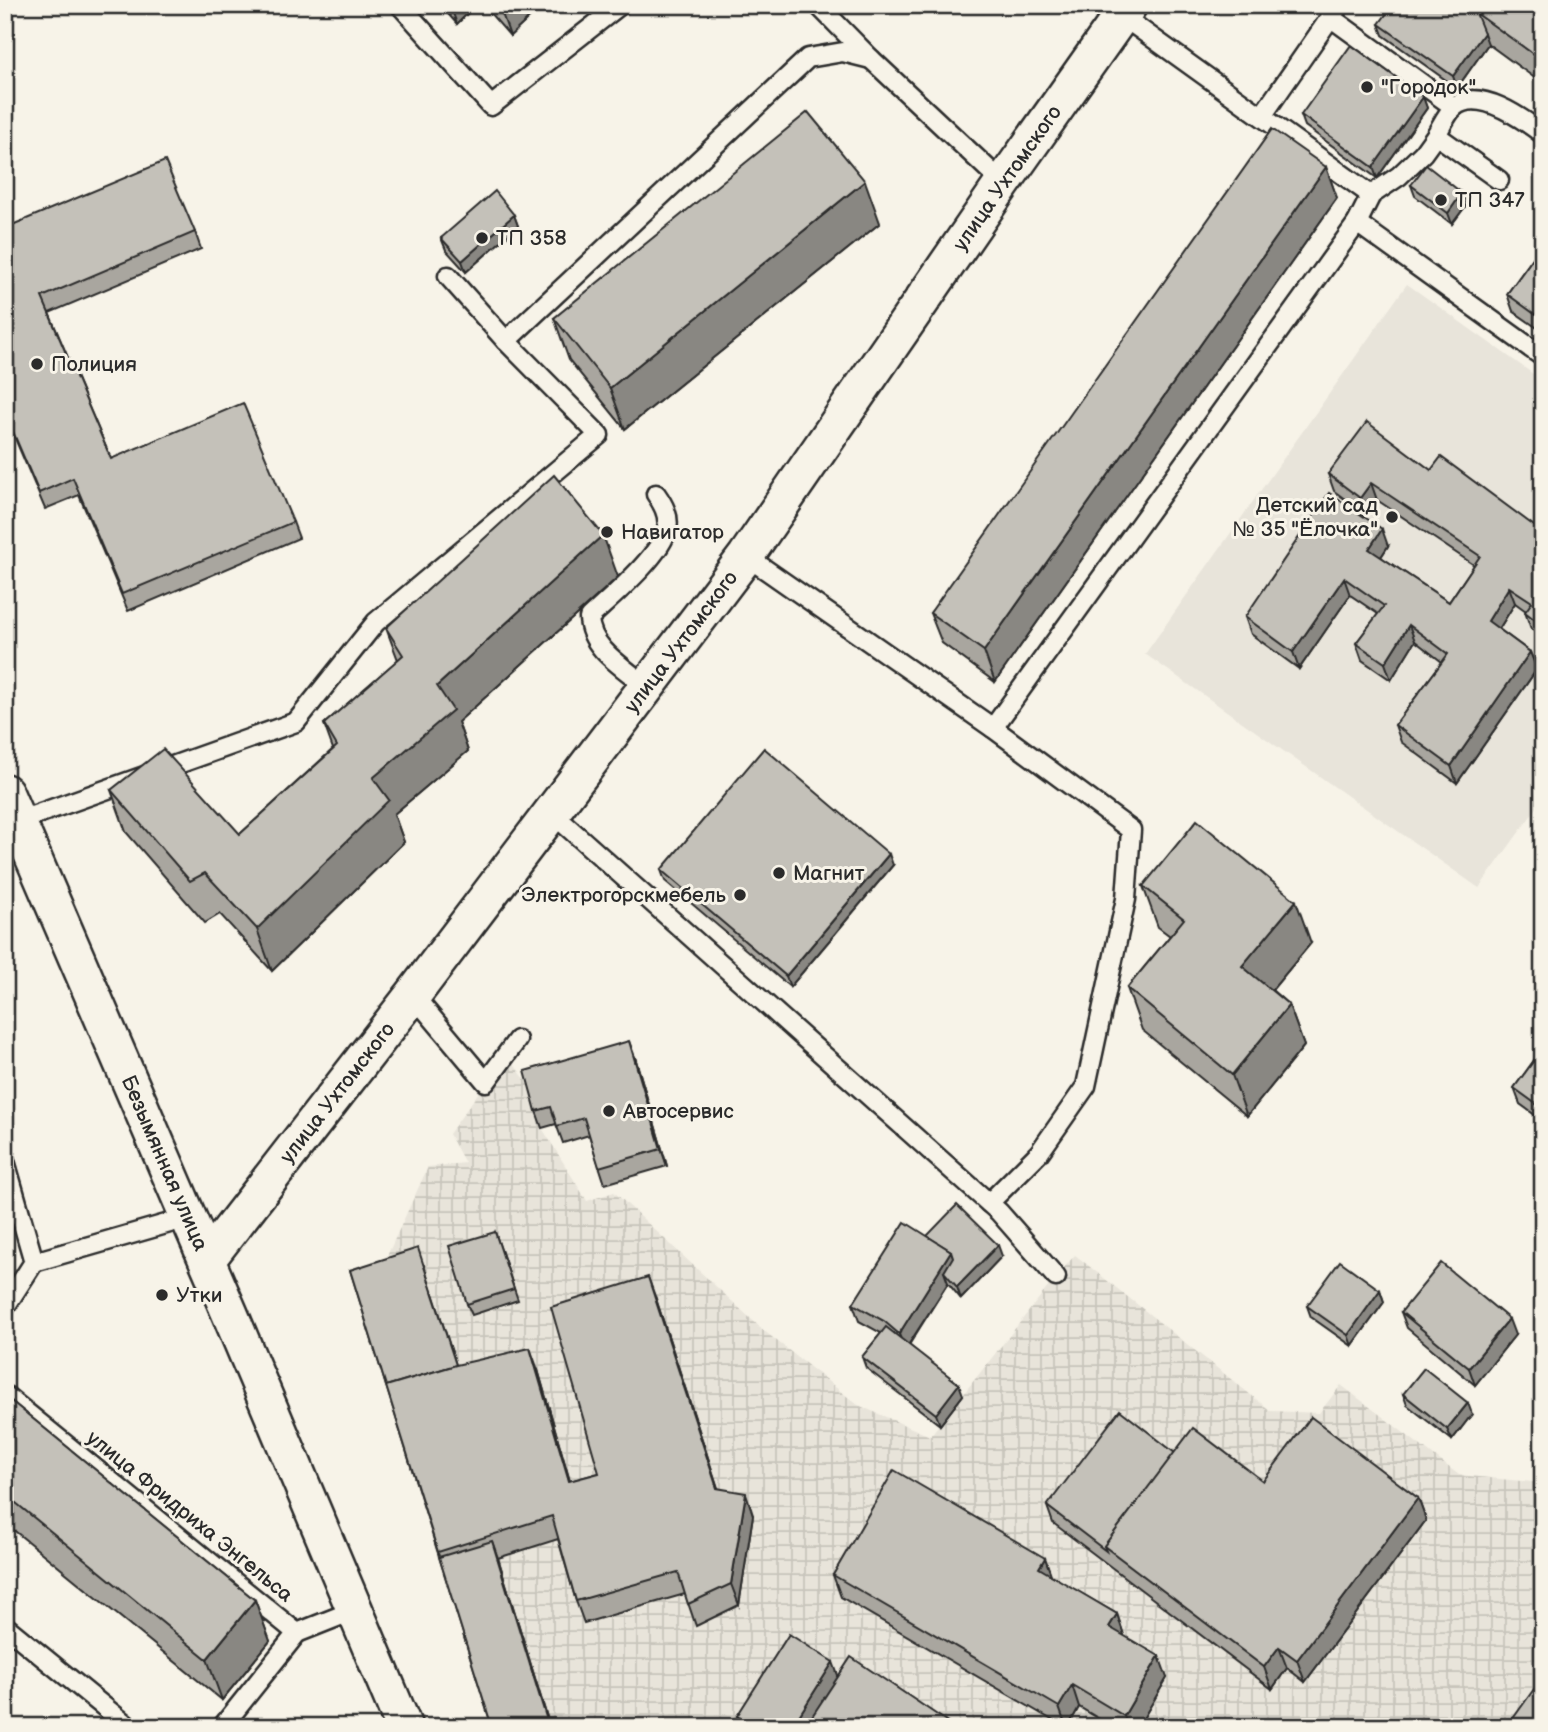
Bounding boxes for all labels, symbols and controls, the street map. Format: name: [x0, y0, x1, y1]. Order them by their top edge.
place label: "Городок": [1381, 75, 1476, 100]
marker: "Городок": [1359, 79, 1375, 95]
street label: улица Ухтомского: [948, 101, 1067, 256]
place label: ТП 347: [1455, 188, 1525, 213]
marker: ТП 347: [1433, 192, 1449, 208]
place label: ТП 358: [496, 226, 567, 251]
marker: ТП 358: [474, 230, 490, 246]
place label: Полиция: [51, 352, 137, 377]
marker: Полиция: [29, 356, 45, 372]
place label: Детский сад № 35 "Ёлочка": [1232, 493, 1378, 542]
marker: Детский сад № 35 "Ёлочка": [1384, 509, 1400, 525]
place label: Навигатор: [621, 520, 724, 545]
marker: Навигатор: [599, 524, 615, 540]
street label: улица Ухтомского: [619, 566, 743, 718]
place label: Магнит: [793, 861, 865, 886]
marker: Магнит: [771, 865, 787, 881]
place label: Электрогорскмебель: [521, 883, 727, 908]
marker: Электрогорскмебель: [732, 887, 748, 903]
street label: улица Ухтомского: [275, 1017, 400, 1168]
street label: Безымянная улица: [116, 1072, 214, 1255]
place label: Автосервис: [622, 1099, 734, 1124]
marker: Автосервис: [601, 1103, 617, 1119]
place label: Утки: [176, 1283, 222, 1308]
marker: Утки: [154, 1287, 170, 1303]
street label: улица Фридриха Энгельса: [81, 1425, 298, 1608]

